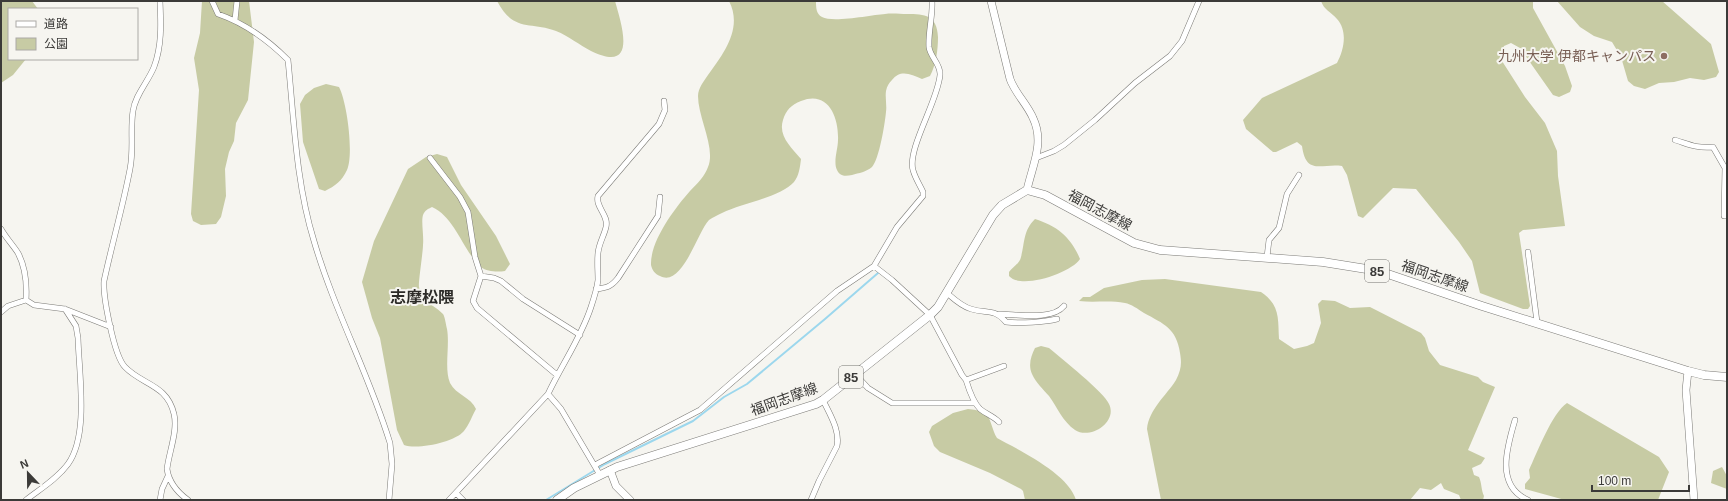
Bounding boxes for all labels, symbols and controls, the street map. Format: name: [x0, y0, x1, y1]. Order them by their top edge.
legend: [8, 8, 138, 60]
text: 道路: [44, 17, 68, 31]
text: 公園: [44, 37, 68, 51]
place label: 九州大学 伊都キャンパス: [1498, 48, 1656, 64]
marker: 九州大学 伊都キャンパス: [1659, 51, 1669, 61]
street label: 福岡志摩線: [1065, 187, 1135, 233]
street label: 福岡志摩線: [1399, 257, 1471, 295]
road number: 85: [1365, 260, 1389, 282]
district label: 志摩松隈: [390, 289, 454, 306]
road number: 85: [839, 366, 863, 388]
street label: 福岡志摩線: [748, 380, 820, 418]
north arrow: [8, 453, 48, 493]
text: N: [18, 457, 30, 471]
scale bar: [1592, 467, 1689, 493]
text: 100 m: [1598, 474, 1631, 488]

